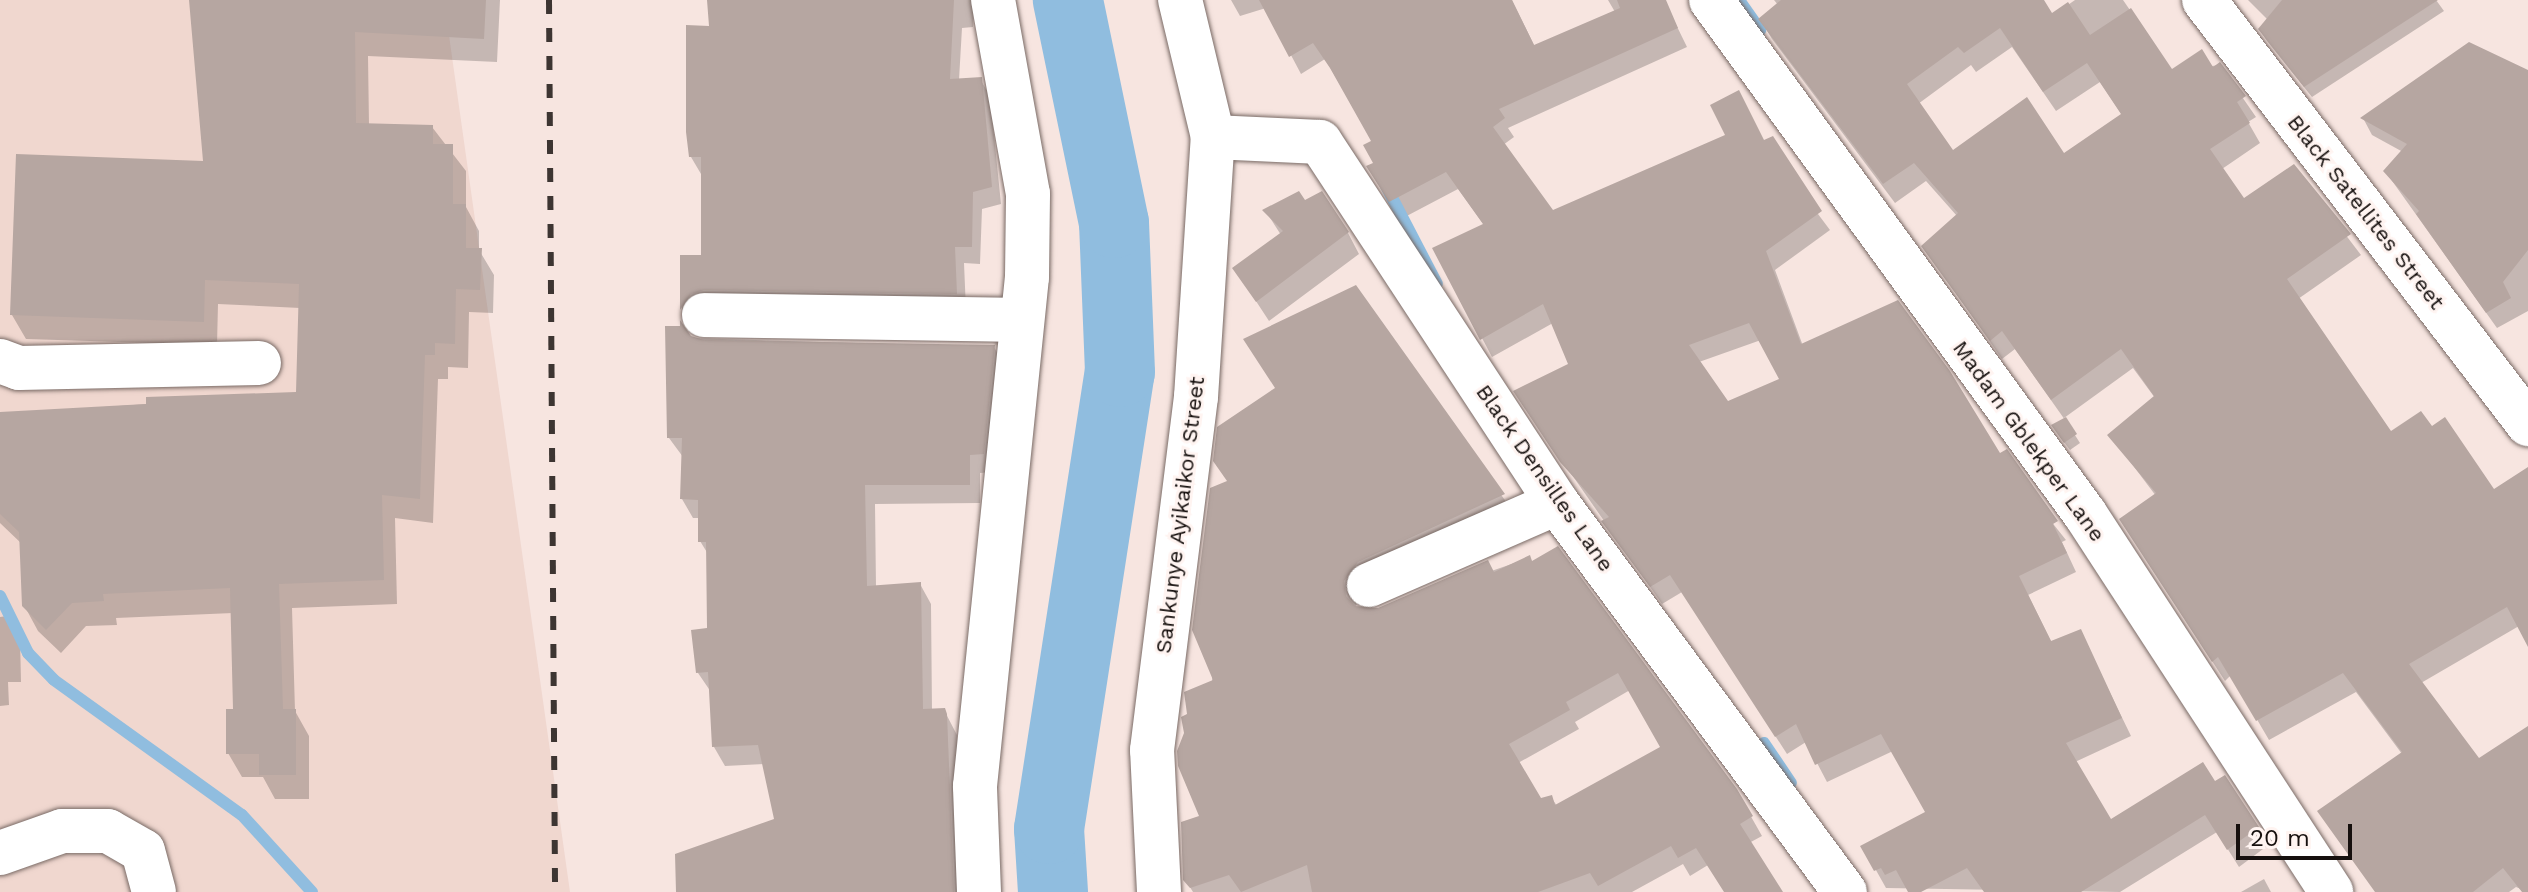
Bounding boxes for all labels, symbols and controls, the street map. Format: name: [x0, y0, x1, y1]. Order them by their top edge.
street label: Black Satellites Street: [2282, 109, 2450, 315]
street label: Madam Gblekper Lane: [1947, 335, 2111, 547]
street label: Sankunye Ayikaikor Street: [1150, 374, 1210, 656]
street label: Black Densilles Lane: [1470, 379, 1620, 577]
scale bar: [2240, 808, 2356, 858]
text: 20 m: [2250, 824, 2310, 852]

